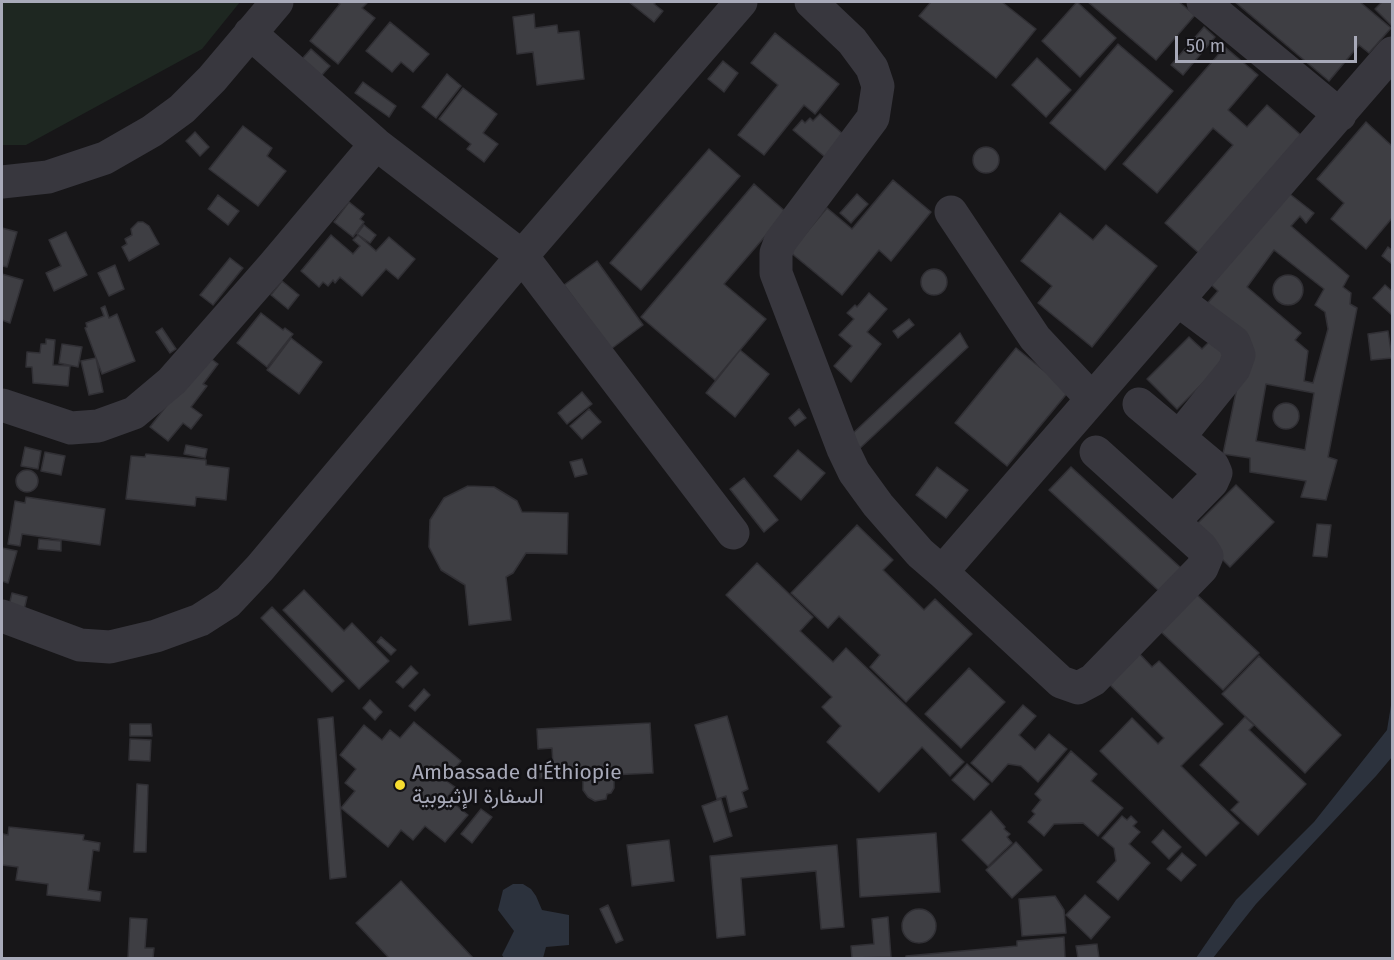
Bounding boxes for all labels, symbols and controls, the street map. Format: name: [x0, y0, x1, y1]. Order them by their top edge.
scale bar: [1178, 24, 1360, 62]
text: 50 m: [1186, 35, 1225, 57]
place label: Ambassade d'Éthiopie السفارة الإثيوبية: [412, 760, 622, 810]
marker: Ambassade d'Éthiopie السفارة الإثيوبية: [393, 778, 407, 792]

